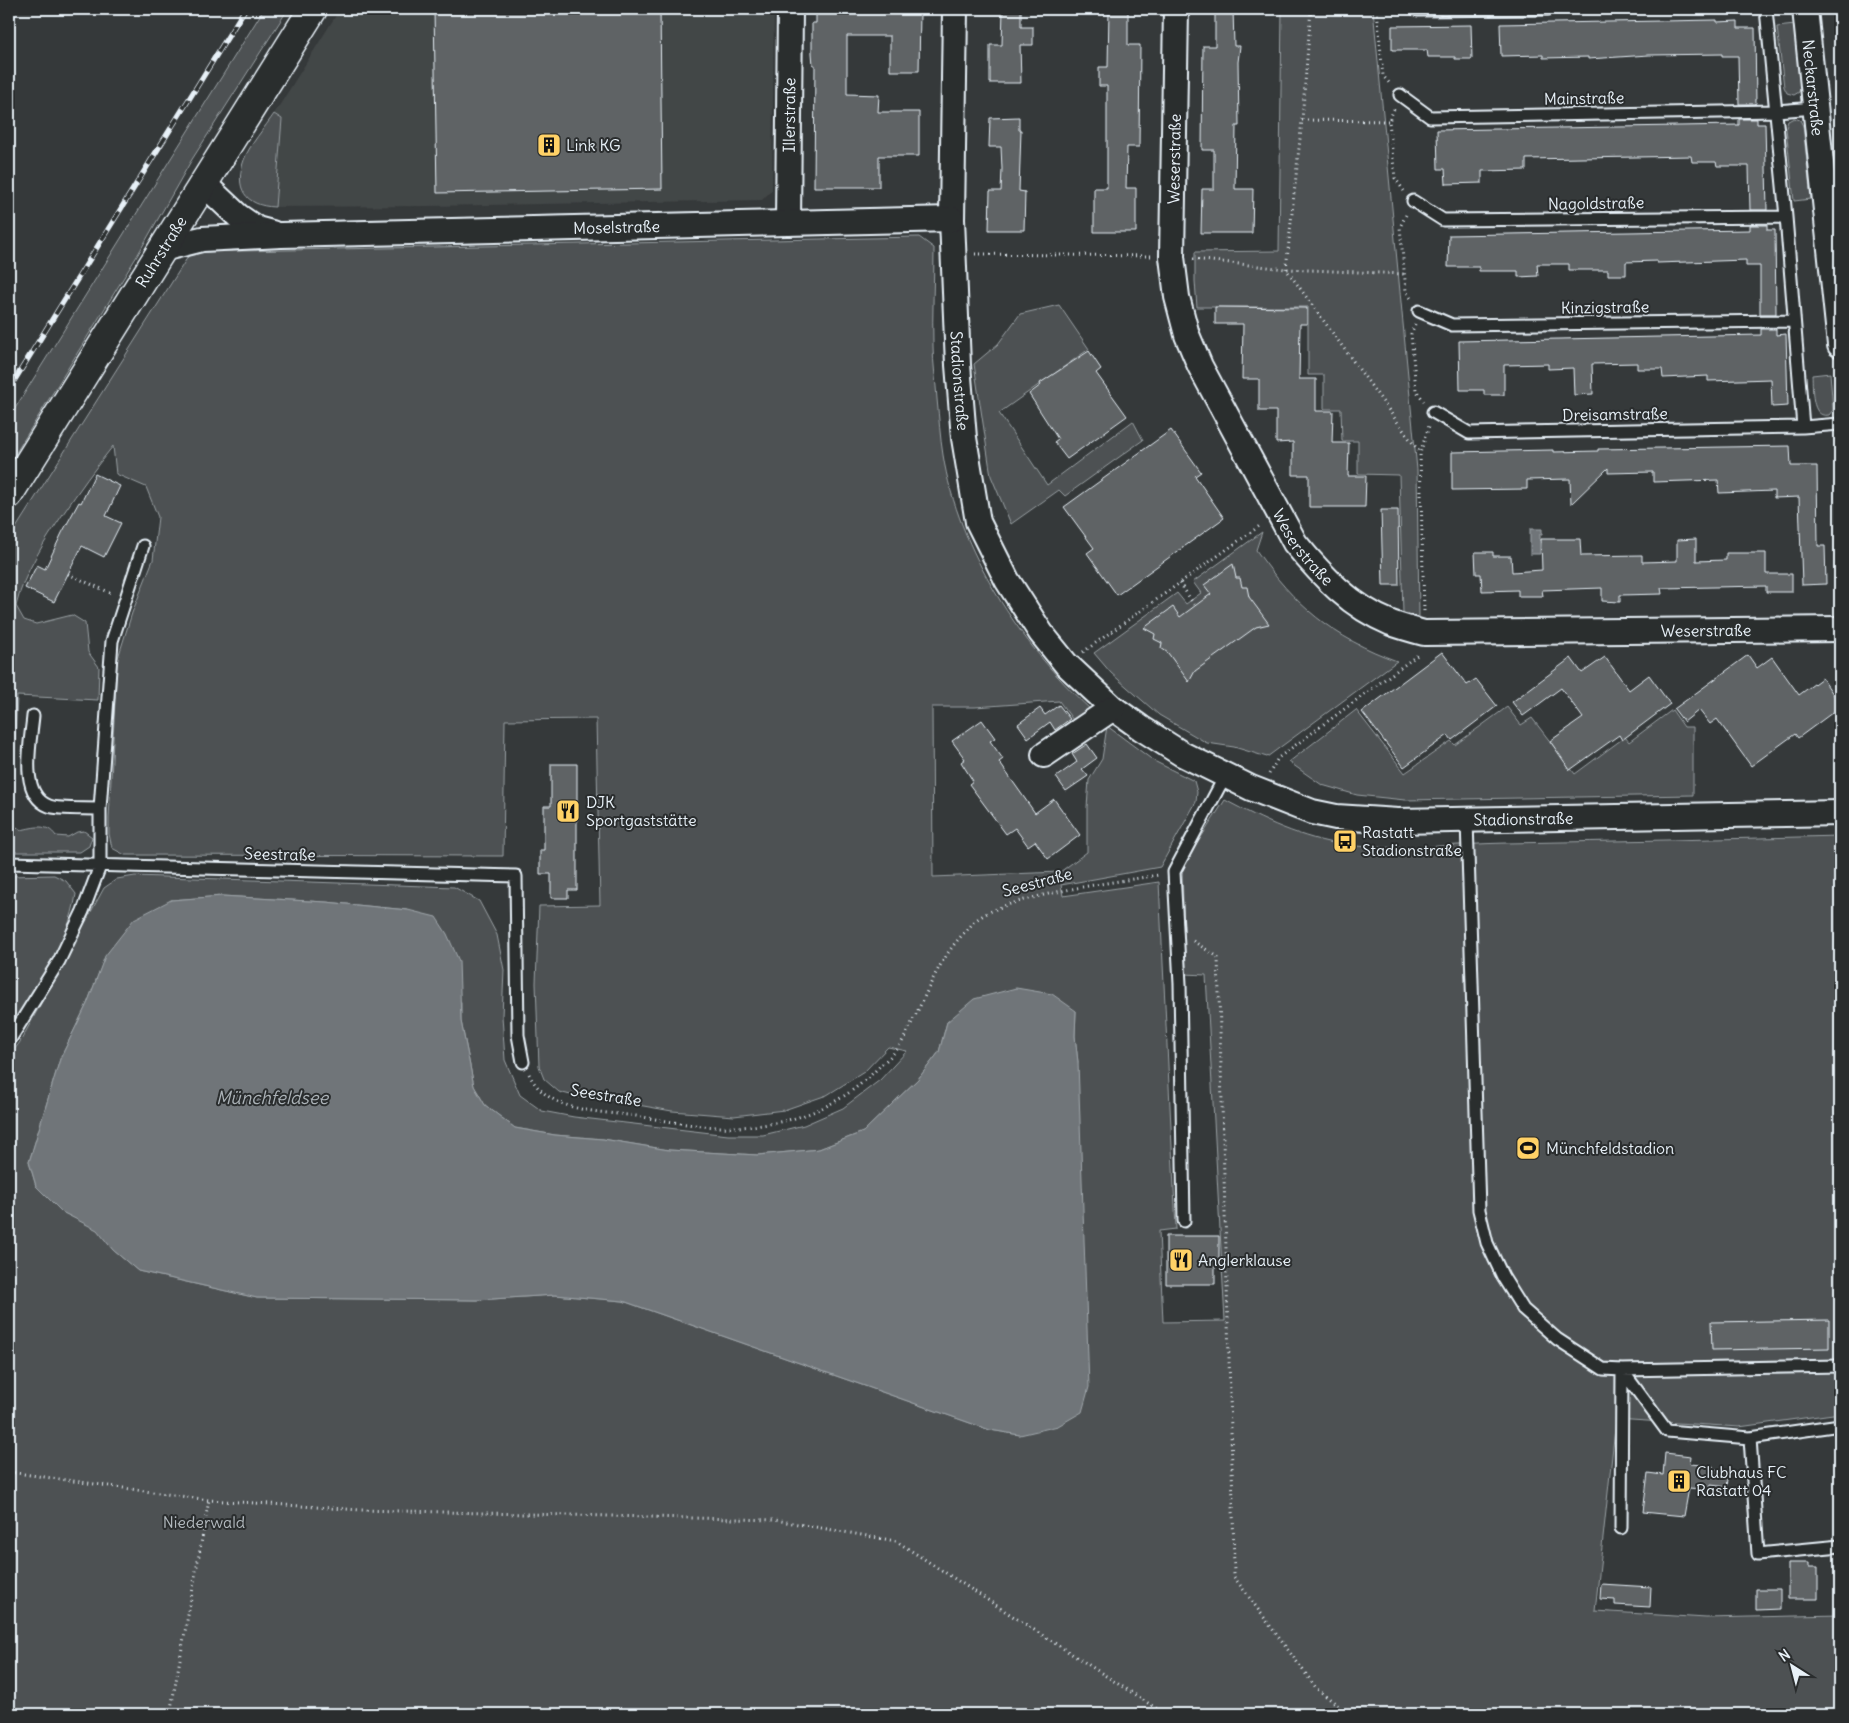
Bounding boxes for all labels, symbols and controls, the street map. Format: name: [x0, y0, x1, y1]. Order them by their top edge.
street label: Neckarstraße: [1798, 38, 1828, 137]
street label: Illerstraße: [779, 77, 799, 153]
street label: Mainstraße: [1544, 87, 1624, 109]
street label: Weserstraße: [1163, 114, 1185, 204]
building icon: Link KG: [536, 132, 562, 158]
place label: Link KG: [566, 135, 621, 155]
street label: Nagoldstraße: [1548, 192, 1644, 214]
street label: Ruhrstraße: [131, 212, 191, 291]
street label: Moselstraße: [573, 216, 660, 238]
street label: Kinzigstraße: [1561, 296, 1649, 318]
street label: Stadionstraße: [947, 331, 973, 431]
street label: Dreisamstraße: [1562, 403, 1668, 425]
street label: Weserstraße: [1268, 505, 1338, 590]
street label: Weserstraße: [1661, 620, 1751, 641]
place label: DJK Sportgaststätte: [586, 792, 697, 830]
restaurant icon: DJK Sportgaststätte: [555, 798, 581, 824]
street label: Stadionstraße: [1473, 808, 1573, 830]
place label: Rastatt Stadionstraße: [1362, 822, 1462, 860]
bus stop icon: Rastatt Stadionstraße: [1332, 828, 1358, 854]
street label: Seestraße: [244, 843, 316, 865]
street label: Seestraße: [1000, 863, 1074, 901]
street label: Seestraße: [569, 1080, 643, 1110]
water label: Münchfeldsee: [216, 1086, 329, 1109]
sports icon: Münchfeldstadion: [1515, 1135, 1541, 1161]
place label: Münchfeldstadion: [1546, 1138, 1674, 1158]
restaurant icon: Anglerklause: [1168, 1247, 1194, 1273]
place label: Anglerklause: [1198, 1250, 1291, 1270]
place label: Clubhaus FC Rastatt 04: [1696, 1462, 1787, 1500]
building icon: Clubhaus FC Rastatt 04: [1666, 1468, 1692, 1494]
park label: Niederwald: [163, 1512, 245, 1532]
north arrow: [1766, 1640, 1816, 1690]
text: N: [1775, 1645, 1794, 1666]

